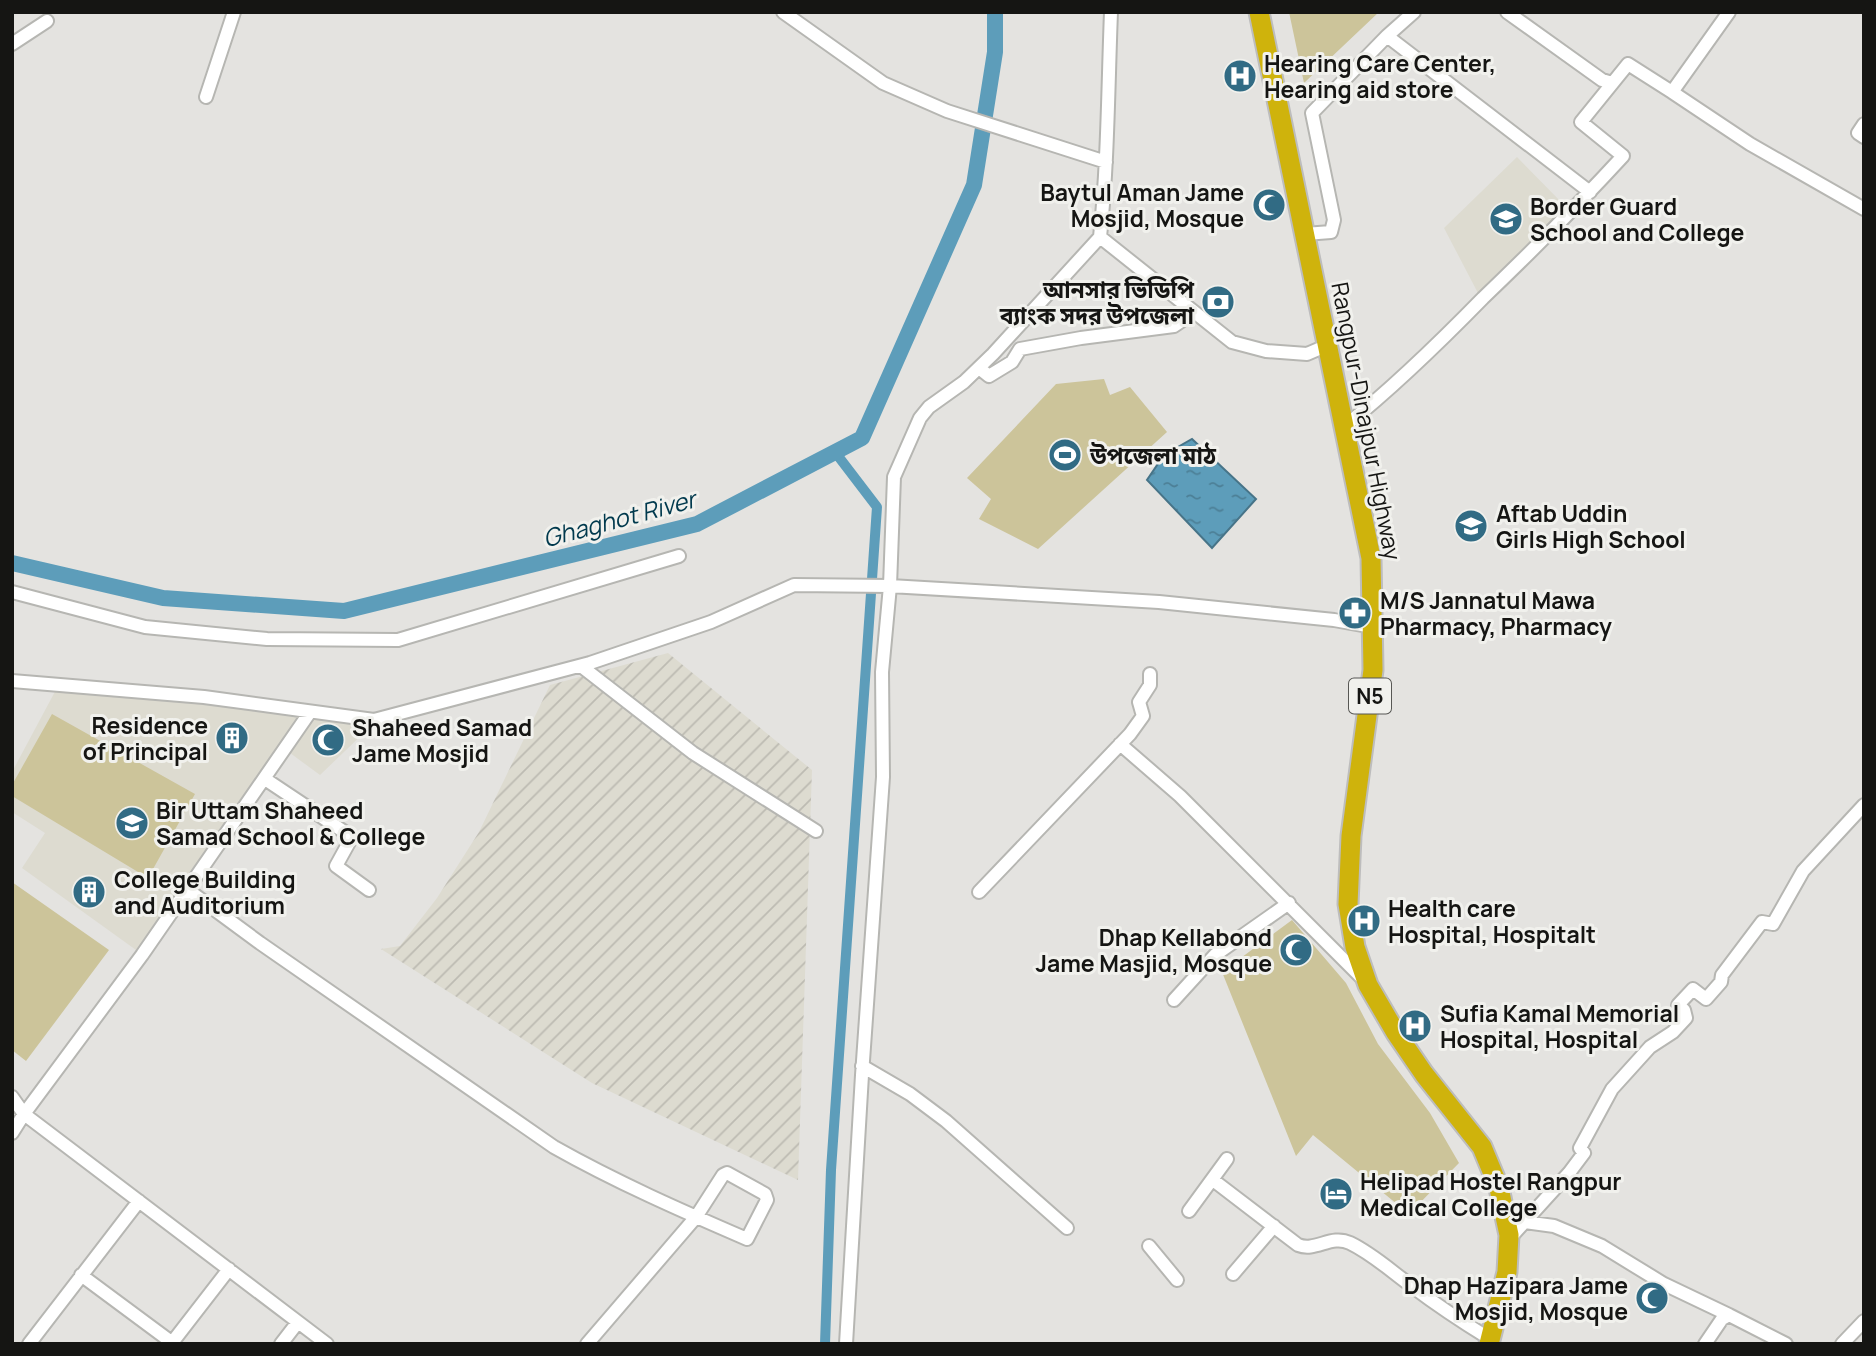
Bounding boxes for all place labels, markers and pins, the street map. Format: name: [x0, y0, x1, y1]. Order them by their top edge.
place label: Hearing Care Center, Hearing aid store: [1264, 47, 1496, 105]
hospital icon: Hearing Care Center, Hearing aid store: [1221, 57, 1259, 95]
place label: Baytul Aman Jame Mosjid, Mosque: [1040, 176, 1244, 234]
mosque icon: Baytul Aman Jame Mosjid, Mosque: [1250, 186, 1288, 224]
place label: Border Guard School and College: [1530, 190, 1745, 248]
school or university icon: Border Guard School and College: [1487, 200, 1525, 238]
place label: আনসার ভিডিপি ব্যাংক সদর উপজেলা: [999, 273, 1195, 331]
bank icon: আনসার ভিডিপি ব্যাংক সদর উপজেলা: [1199, 283, 1237, 321]
sports icon: উপজেলা মাঠ: [1046, 436, 1084, 474]
place label: উপজেলা মাঠ: [1089, 439, 1217, 471]
place label: Aftab Uddin Girls High School: [1496, 497, 1686, 555]
school or university icon: Aftab Uddin Girls High School: [1452, 507, 1490, 545]
place label: M/S Jannatul Mawa Pharmacy, Pharmacy: [1380, 584, 1612, 642]
pharmacy icon: M/S Jannatul Mawa Pharmacy, Pharmacy: [1336, 594, 1374, 632]
place label: Residence of Principal: [83, 709, 208, 767]
place label: Shaheed Samad Jame Mosjid: [352, 711, 532, 769]
building icon: Residence of Principal: [213, 719, 251, 757]
mosque icon: Shaheed Samad Jame Mosjid: [309, 721, 347, 759]
place label: Bir Uttam Shaheed Samad School & College: [156, 794, 425, 852]
school or university icon: Bir Uttam Shaheed Samad School & College: [113, 804, 151, 842]
place label: College Building and Auditorium: [114, 863, 296, 921]
building icon: College Building and Auditorium: [70, 873, 108, 911]
place label: Health care Hospital, Hospitalt: [1388, 892, 1596, 950]
hospital icon: Health care Hospital, Hospitalt: [1345, 902, 1383, 940]
place label: Dhap Kellabond Jame Masjid, Mosque: [1036, 921, 1272, 979]
mosque icon: Dhap Kellabond Jame Masjid, Mosque: [1277, 931, 1315, 969]
place label: Sufia Kamal Memorial Hospital, Hospital: [1440, 997, 1679, 1055]
hospital icon: Sufia Kamal Memorial Hospital, Hospital: [1396, 1007, 1434, 1045]
place label: Helipad Hostel Rangpur Medical College: [1360, 1165, 1621, 1223]
hotel icon: Helipad Hostel Rangpur Medical College: [1317, 1175, 1355, 1213]
place label: Dhap Hazipara Jame Mosjid, Mosque: [1404, 1269, 1628, 1327]
mosque icon: Dhap Hazipara Jame Mosjid, Mosque: [1633, 1279, 1671, 1317]

